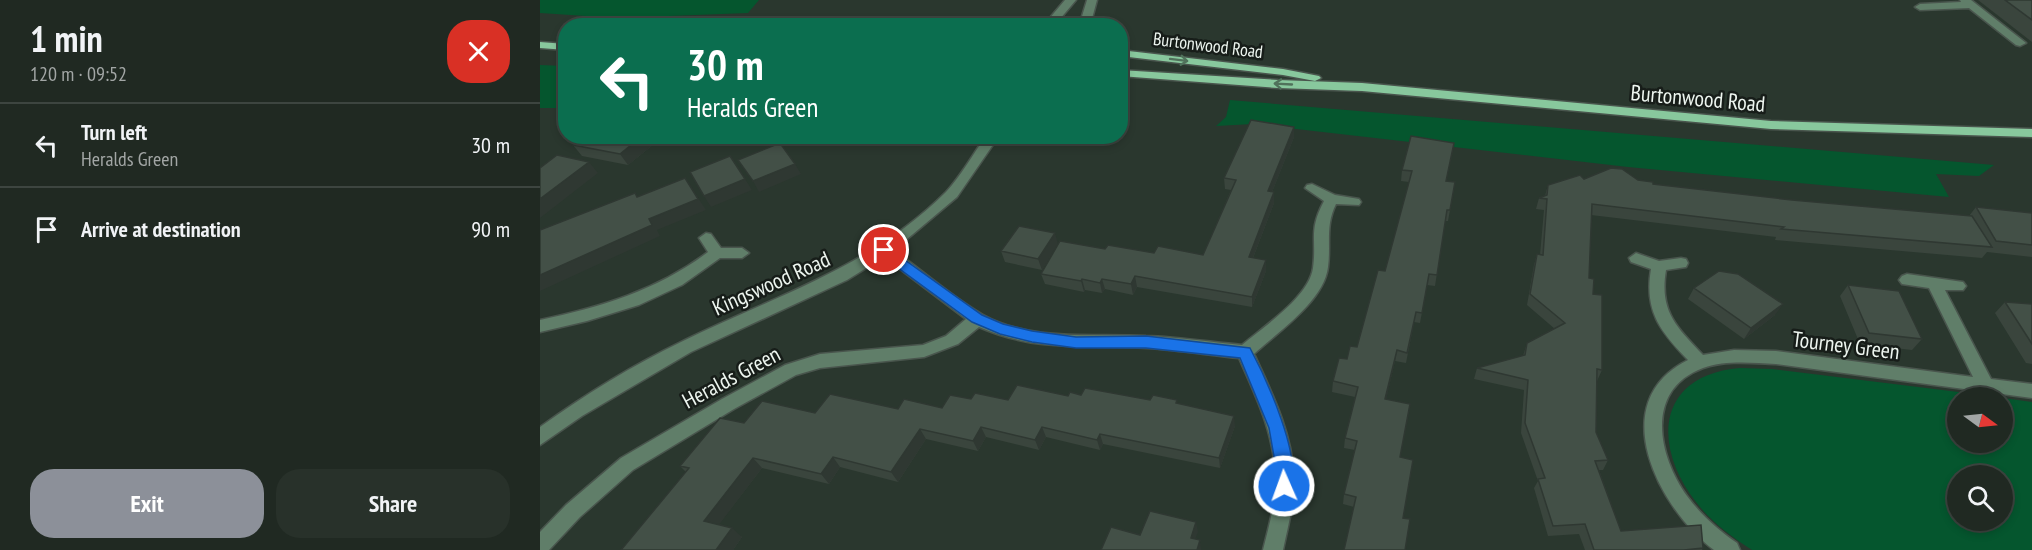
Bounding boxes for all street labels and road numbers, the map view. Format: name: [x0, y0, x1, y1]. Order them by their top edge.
street label: Burtonwood Road: [1152, 27, 1264, 63]
street label: Burtonwood Road: [1630, 78, 1766, 118]
street label: Kingswood Road: [708, 245, 834, 321]
street label: Tourney Green: [1791, 325, 1901, 365]
street label: Heralds Green: [677, 340, 785, 414]

